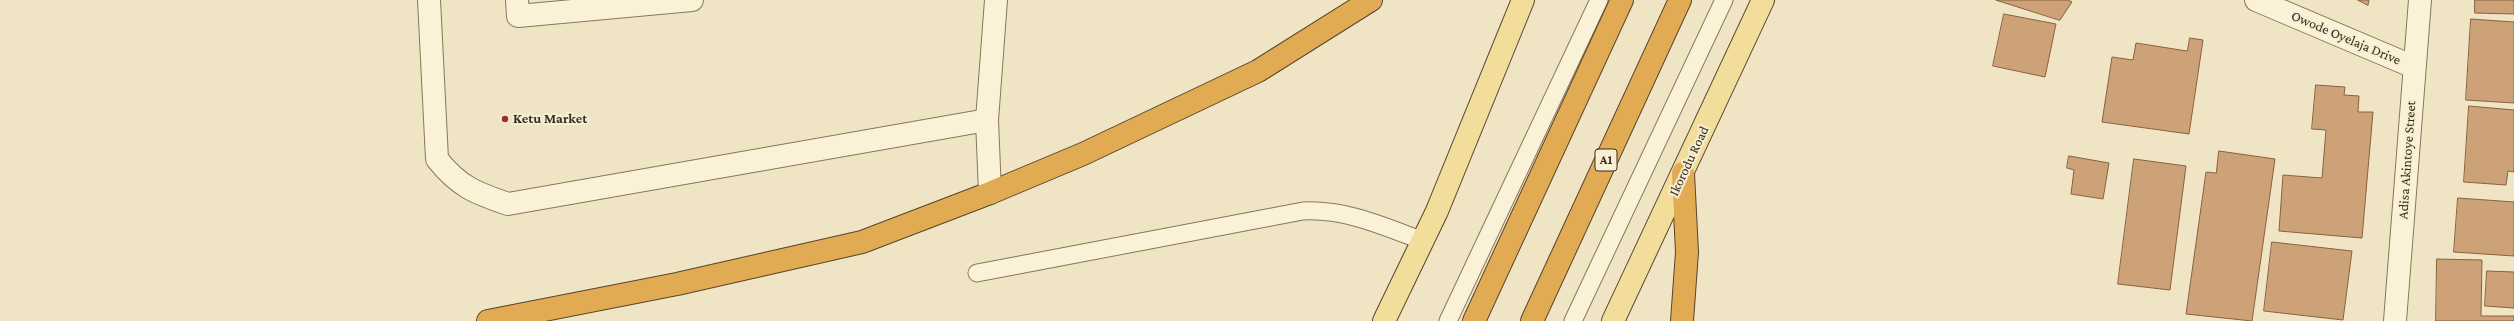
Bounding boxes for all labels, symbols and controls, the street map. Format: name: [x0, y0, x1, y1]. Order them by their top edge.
street label: Owode Oyelaja Drive: [2289, 7, 2403, 69]
street label: Adisa Akintoye Street: [2394, 100, 2420, 220]
place label: Ketu Market: [513, 111, 587, 127]
marker: Ketu Market: [500, 114, 510, 124]
street label: Ikorodu Road: [1665, 123, 1713, 199]
road number: A1: [1595, 149, 1617, 171]

